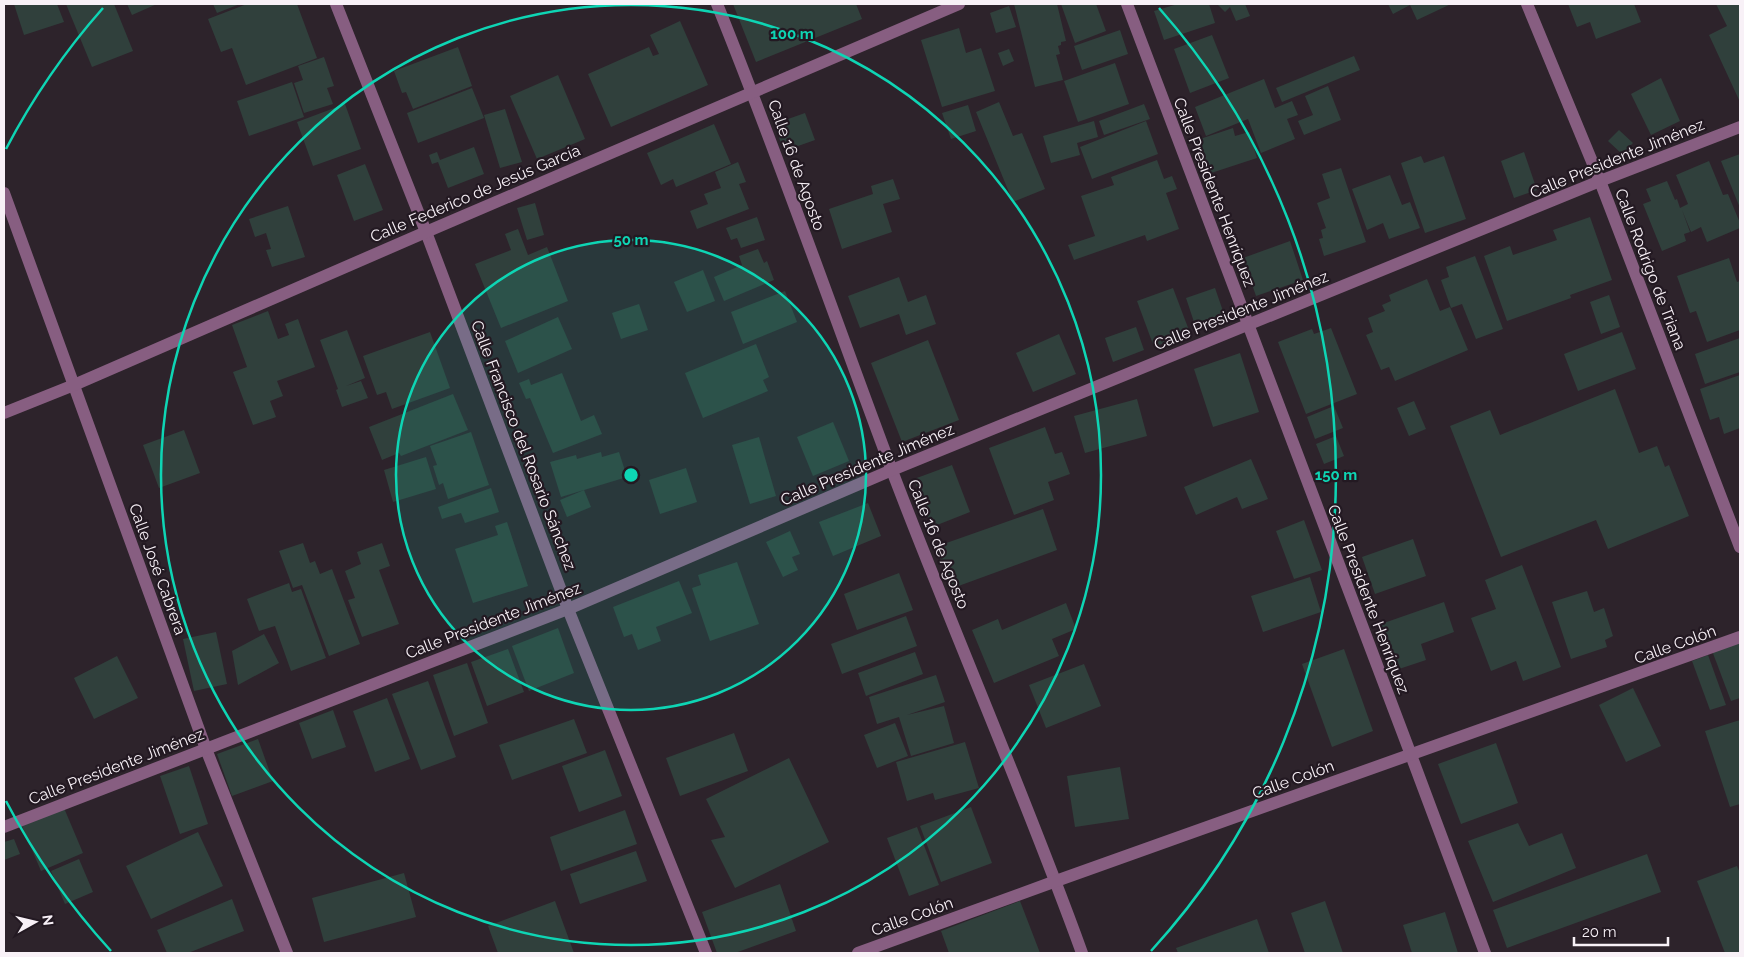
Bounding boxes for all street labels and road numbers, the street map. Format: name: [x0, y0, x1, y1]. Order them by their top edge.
street label: Calle Presidente Henríquez: [1170, 95, 1259, 290]
street label: Calle 16 de Agosto: [764, 97, 829, 233]
street label: Calle Presidente Jiménez: [1527, 115, 1707, 202]
street label: Calle Federico de Jesús García: [367, 140, 583, 246]
street label: Calle Rodrigo de Triana: [1611, 186, 1690, 353]
street label: Calle Presidente Jiménez: [1151, 267, 1331, 354]
street label: Calle Francisco del Rosario Sánchez: [467, 318, 580, 573]
street label: Calle Presidente Jiménez: [778, 419, 957, 510]
street label: Calle 16 de Agosto: [904, 477, 973, 612]
street label: Calle José Cabrera: [125, 501, 190, 637]
street label: Calle Presidente Henríquez: [1324, 502, 1413, 697]
street label: Calle Presidente Jiménez: [403, 578, 584, 663]
street label: Calle Colón: [1632, 621, 1719, 668]
street label: Calle Presidente Jiménez: [26, 724, 207, 809]
street label: Calle Colón: [1250, 756, 1337, 803]
street label: Calle Colón: [869, 893, 956, 940]

